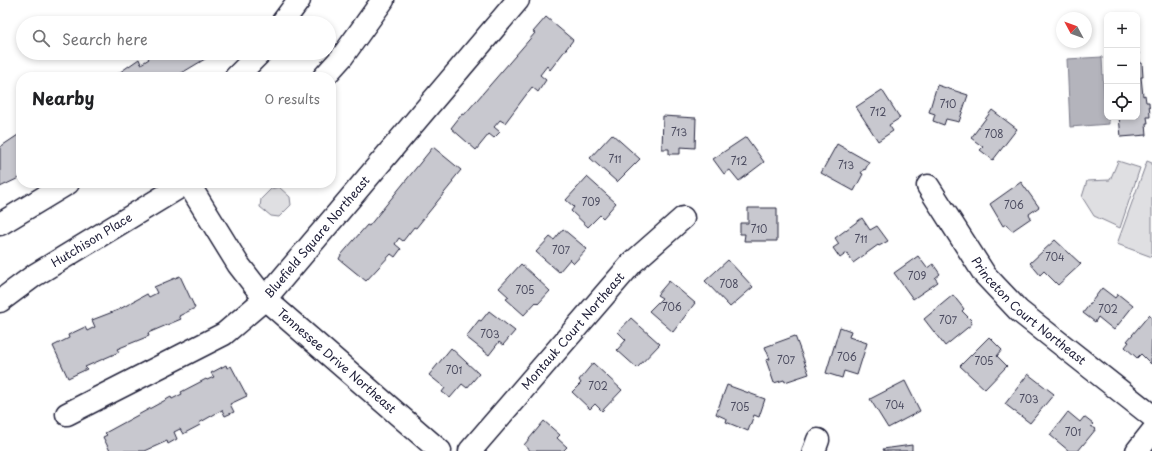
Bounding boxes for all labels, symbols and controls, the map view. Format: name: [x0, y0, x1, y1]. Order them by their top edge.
north arrow: [1056, 12, 1092, 48]
map controls: [1104, 12, 1140, 120]
button: +: [1104, 12, 1140, 48]
search box: [16, 16, 336, 60]
icon: search: [30, 27, 52, 49]
text: Search here: [62, 27, 148, 50]
button: −: [1104, 48, 1140, 84]
button: locate: [1104, 84, 1140, 120]
text: Nearby: [32, 85, 94, 111]
text: 0 results: [265, 89, 320, 108]
house number: 710: [940, 96, 956, 111]
house number: 712: [870, 104, 886, 119]
house number: 713: [671, 124, 687, 139]
house number: 708: [984, 126, 1004, 141]
house number: 711: [608, 151, 622, 166]
house number: 712: [731, 153, 747, 168]
house number: 713: [838, 157, 854, 172]
street label: Bluefield Square Northeast: [260, 171, 374, 302]
house number: 709: [582, 194, 600, 209]
house number: 706: [1004, 197, 1024, 212]
street label: Hutchison Place: [47, 208, 135, 271]
house number: 710: [751, 221, 767, 236]
house number: 711: [854, 231, 868, 246]
house number: 707: [552, 242, 570, 257]
house number: 704: [1045, 249, 1065, 264]
street label: Princeton Court Northeast: [968, 253, 1090, 369]
street label: Montauk Court Northeast: [517, 268, 628, 393]
house number: 709: [908, 268, 926, 283]
house number: 708: [719, 276, 739, 291]
house number: 705: [515, 282, 535, 297]
house number: 706: [662, 299, 682, 314]
house number: 702: [1098, 301, 1118, 316]
street label: Tennessee Drive Northeast: [274, 304, 401, 417]
house number: 707: [939, 312, 957, 327]
house number: 703: [480, 326, 500, 341]
house number: 706: [837, 349, 857, 364]
house number: 707: [777, 352, 795, 367]
house number: 705: [974, 353, 994, 368]
house number: 701: [446, 362, 462, 377]
house number: 702: [588, 378, 608, 393]
house number: 703: [1019, 391, 1039, 406]
house number: 704: [885, 397, 905, 412]
house number: 705: [730, 399, 750, 414]
house number: 701: [1065, 424, 1081, 439]

